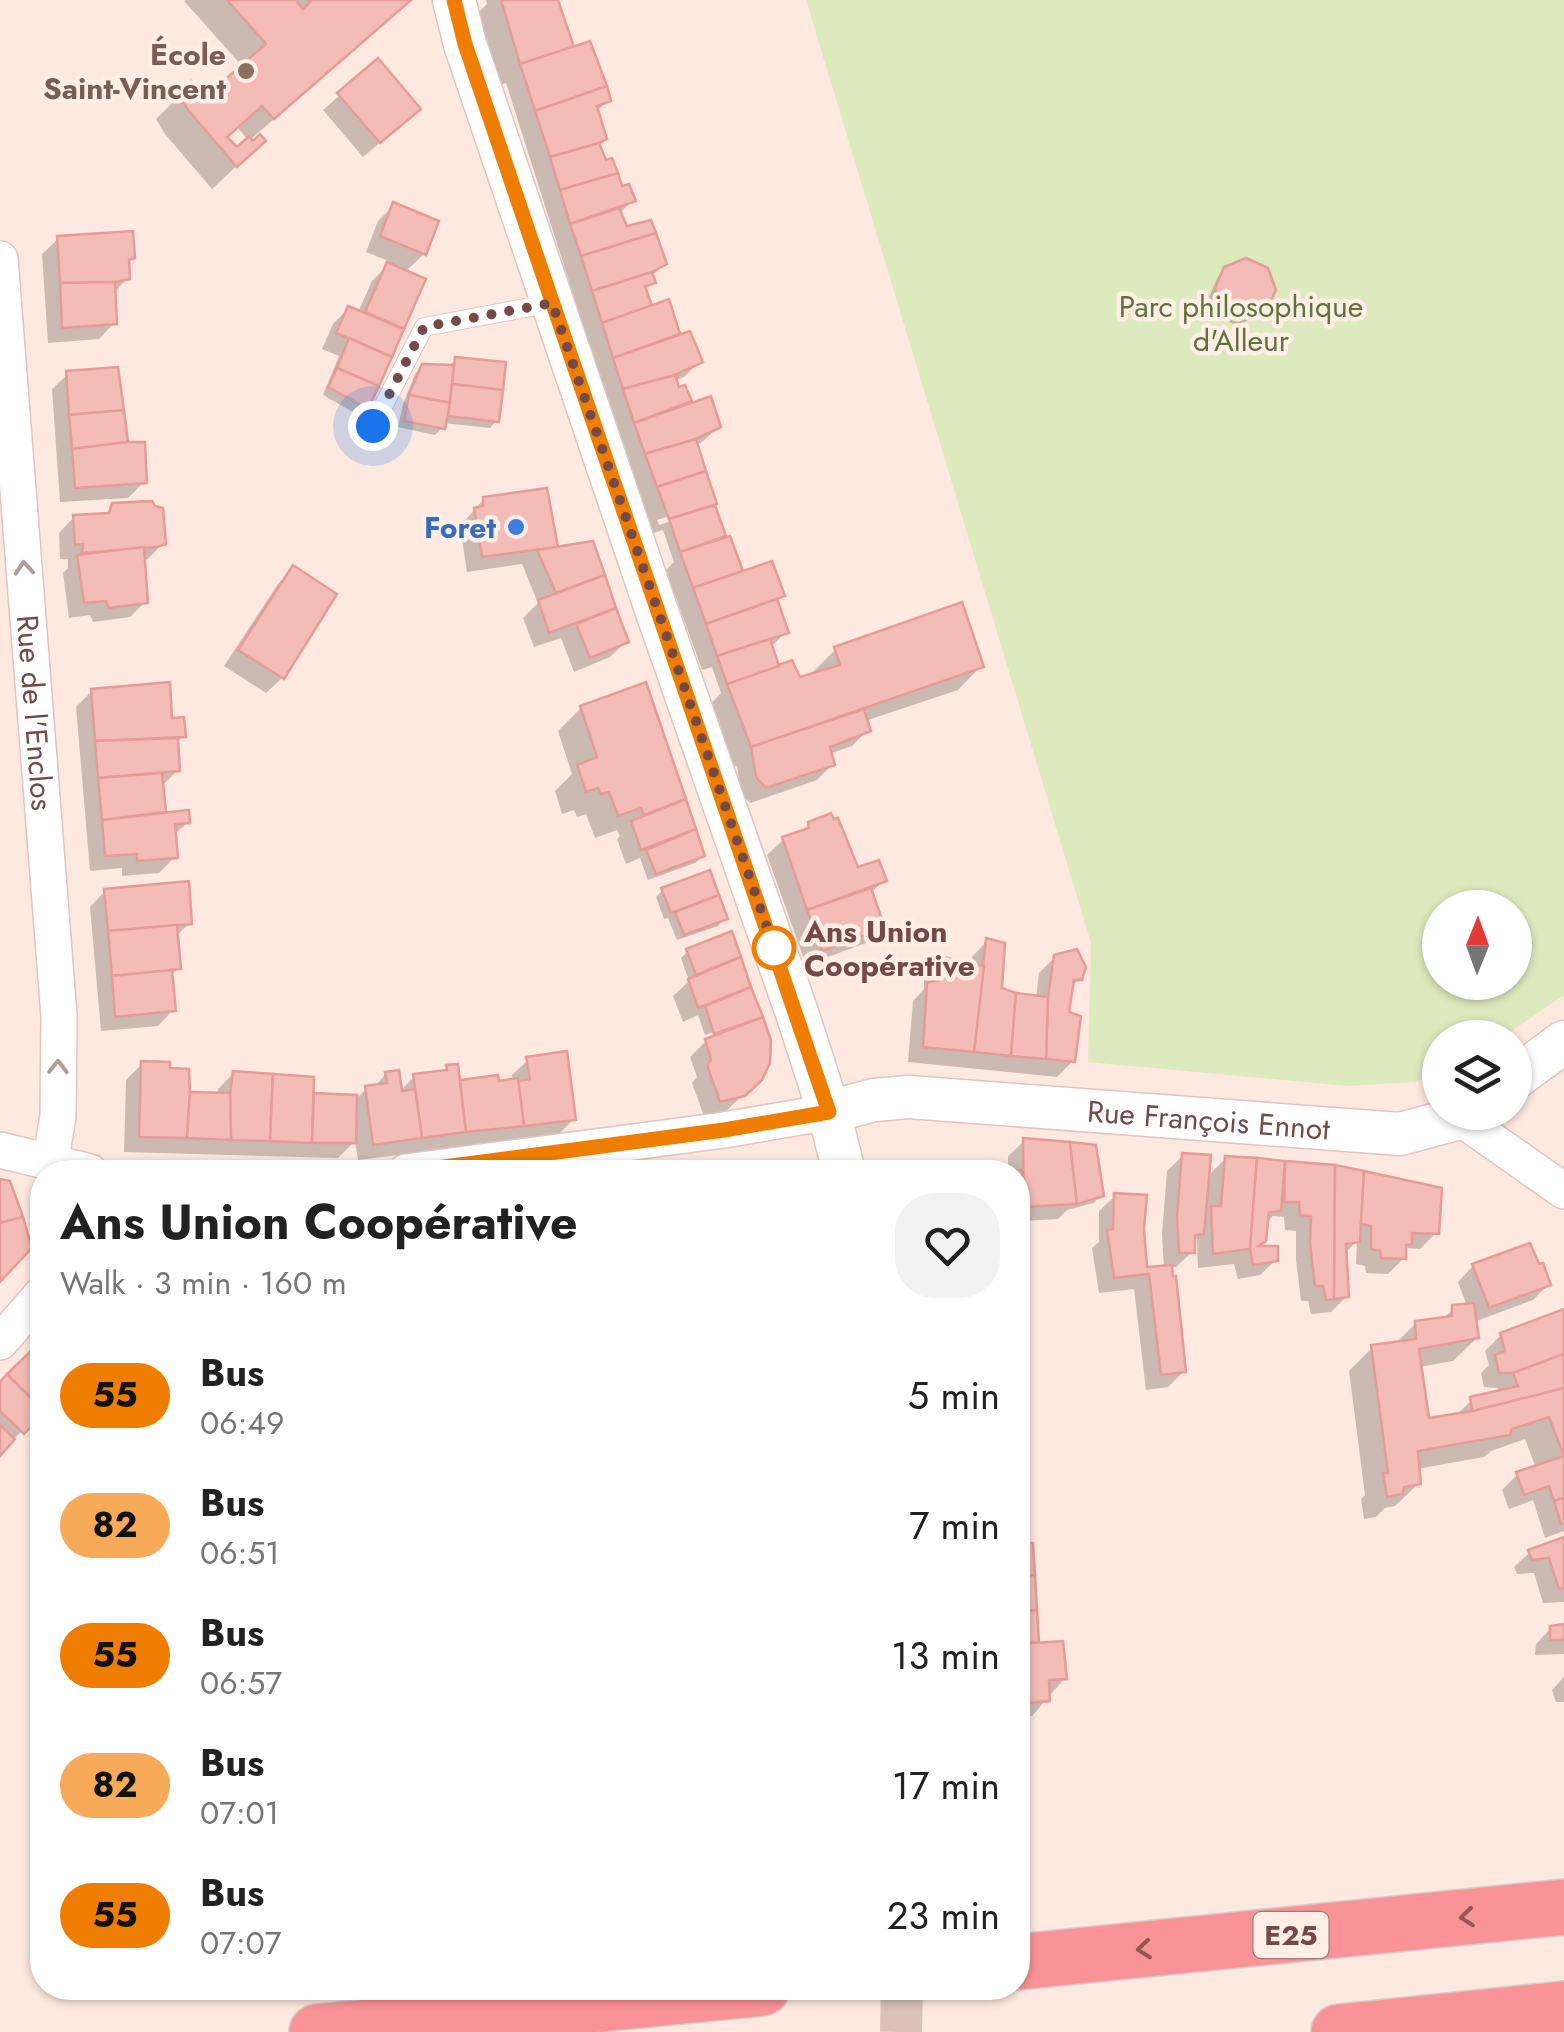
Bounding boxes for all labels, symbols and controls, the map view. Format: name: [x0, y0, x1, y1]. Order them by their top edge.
place label: École Saint-Vincent: [43, 33, 226, 110]
marker: École Saint-Vincent: [235, 60, 257, 82]
park label: Parc philosophique d'Alleur: [1119, 285, 1363, 362]
your location: [348, 401, 398, 451]
place label: Foret: [424, 506, 496, 549]
marker: Foret: [505, 516, 527, 538]
one-way arrow: [14, 560, 35, 576]
street label: Rue de l'Enclos: [6, 613, 64, 812]
north arrow: [1422, 890, 1532, 1000]
map controls: [1422, 890, 1532, 1130]
place label: Ans Union Coopérative: [803, 910, 975, 987]
marker: Ans Union Coopérative: [753, 927, 795, 969]
button: layers: [1422, 1020, 1532, 1130]
one-way arrow: [47, 1058, 69, 1074]
street label: Rue François Ennot: [1086, 1089, 1332, 1150]
text: Ans Union Coopérative: [60, 1188, 578, 1257]
button: heart: [895, 1193, 1000, 1298]
text: Walk · 3 min · 160 m: [60, 1260, 347, 1306]
text: Bus: [200, 1345, 264, 1400]
text: 5 min: [908, 1368, 1000, 1423]
text: 55: [92, 1370, 138, 1420]
text: 06:49: [200, 1400, 284, 1446]
text: Bus: [200, 1475, 264, 1530]
text: 7 min: [909, 1498, 1000, 1553]
text: 82: [93, 1500, 137, 1550]
text: 06:51: [200, 1530, 280, 1576]
text: Bus: [200, 1605, 264, 1660]
text: 13 min: [891, 1628, 1000, 1683]
text: 55: [92, 1630, 138, 1680]
text: 06:57: [200, 1660, 282, 1706]
text: Bus: [200, 1735, 264, 1790]
text: 17 min: [892, 1758, 1000, 1813]
text: 82: [93, 1760, 137, 1810]
text: 07:01: [200, 1790, 279, 1836]
text: Bus: [200, 1865, 264, 1920]
text: 23 min: [887, 1888, 1000, 1943]
text: 55: [92, 1890, 138, 1940]
one-way arrow: [1459, 1906, 1475, 1927]
road number: E25: [1254, 1912, 1328, 1958]
text: 07:07: [200, 1920, 282, 1966]
one-way arrow: [1135, 1938, 1151, 1960]

